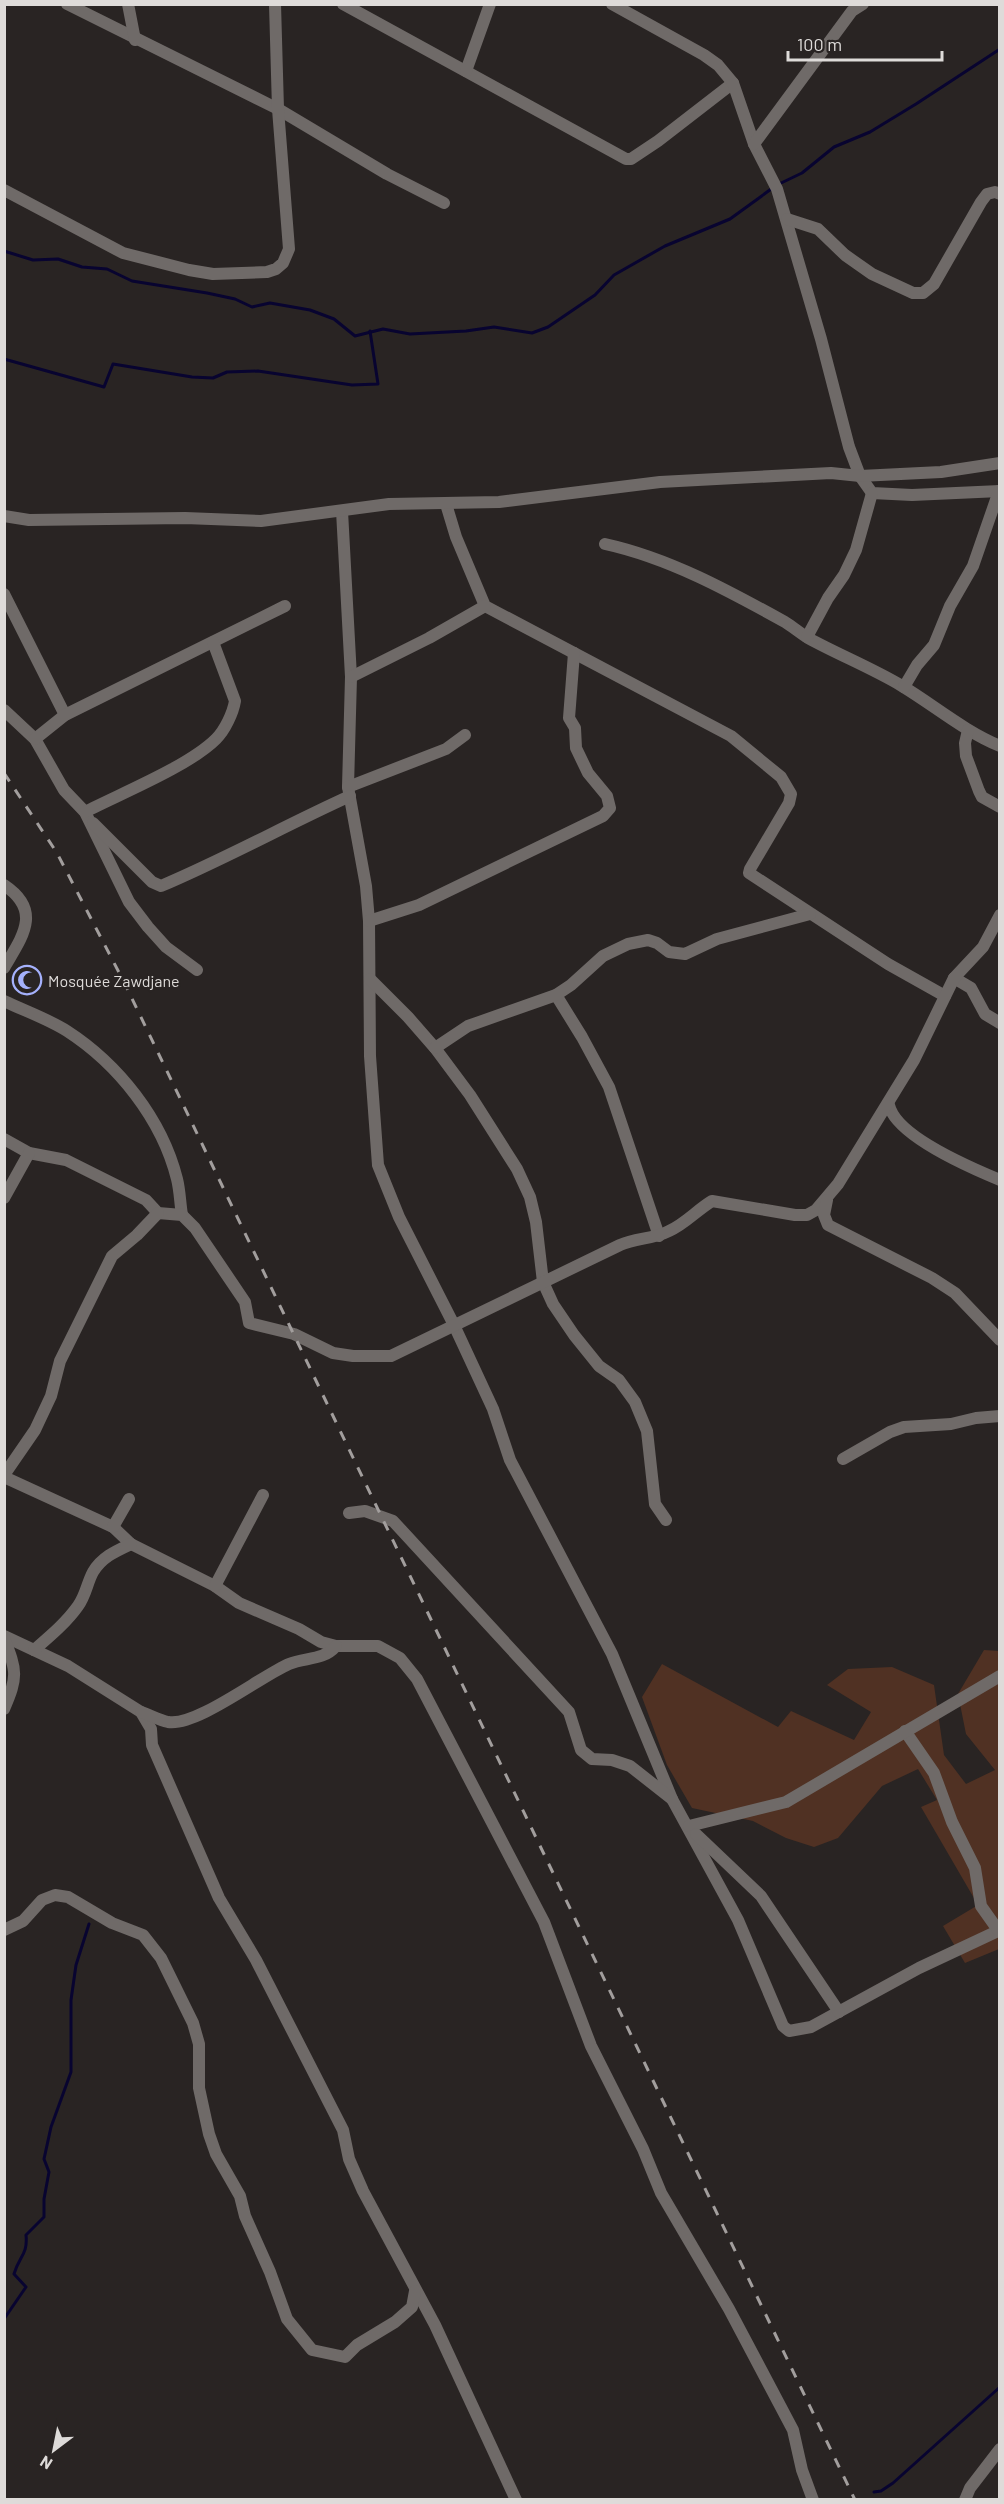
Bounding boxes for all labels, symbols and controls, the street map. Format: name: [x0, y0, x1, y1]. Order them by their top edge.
scale bar: [788, 24, 942, 62]
text: 100 m: [797, 33, 842, 55]
mosque icon: Mosquée Zawdjane: [11, 964, 43, 996]
place label: Mosquée Zawdjane: [48, 971, 180, 990]
north arrow: [24, 2420, 84, 2480]
text: N: [36, 2452, 55, 2474]

